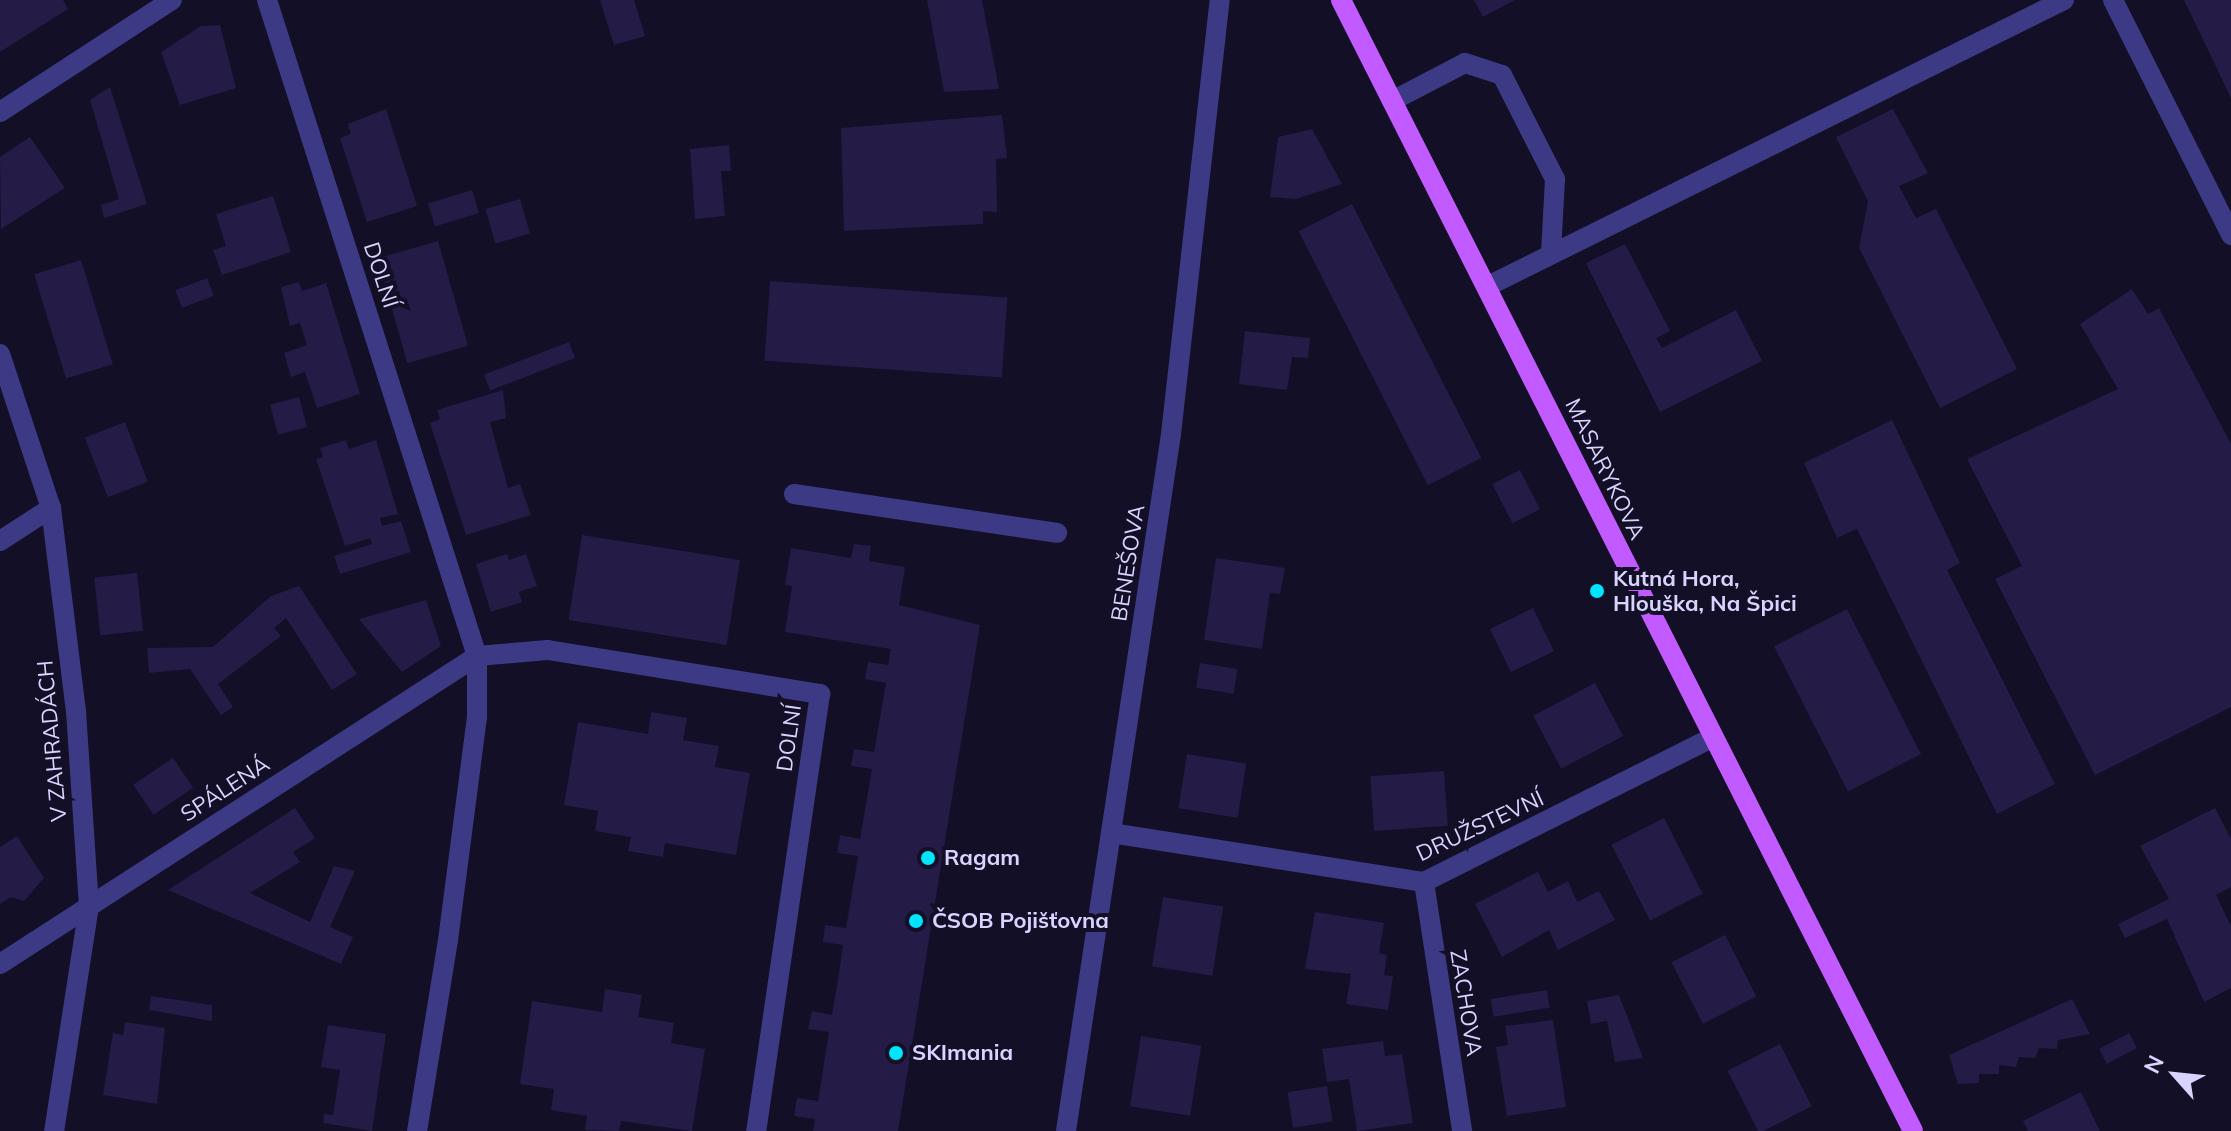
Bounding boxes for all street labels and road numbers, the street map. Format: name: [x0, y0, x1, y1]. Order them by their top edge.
street label: DOLNÍ: [358, 239, 404, 311]
street label: MASARYKOVA: [1559, 394, 1651, 544]
street label: BENEŠOVA: [1106, 503, 1150, 623]
street label: V ZAHRADÁCH: [32, 659, 72, 823]
street label: DOLNÍ: [771, 703, 807, 773]
street label: SPÁLENÁ: [176, 751, 274, 827]
street label: DRUŽSTEVNÍ: [1412, 785, 1548, 867]
street label: ZACHOVA: [1445, 948, 1487, 1058]

